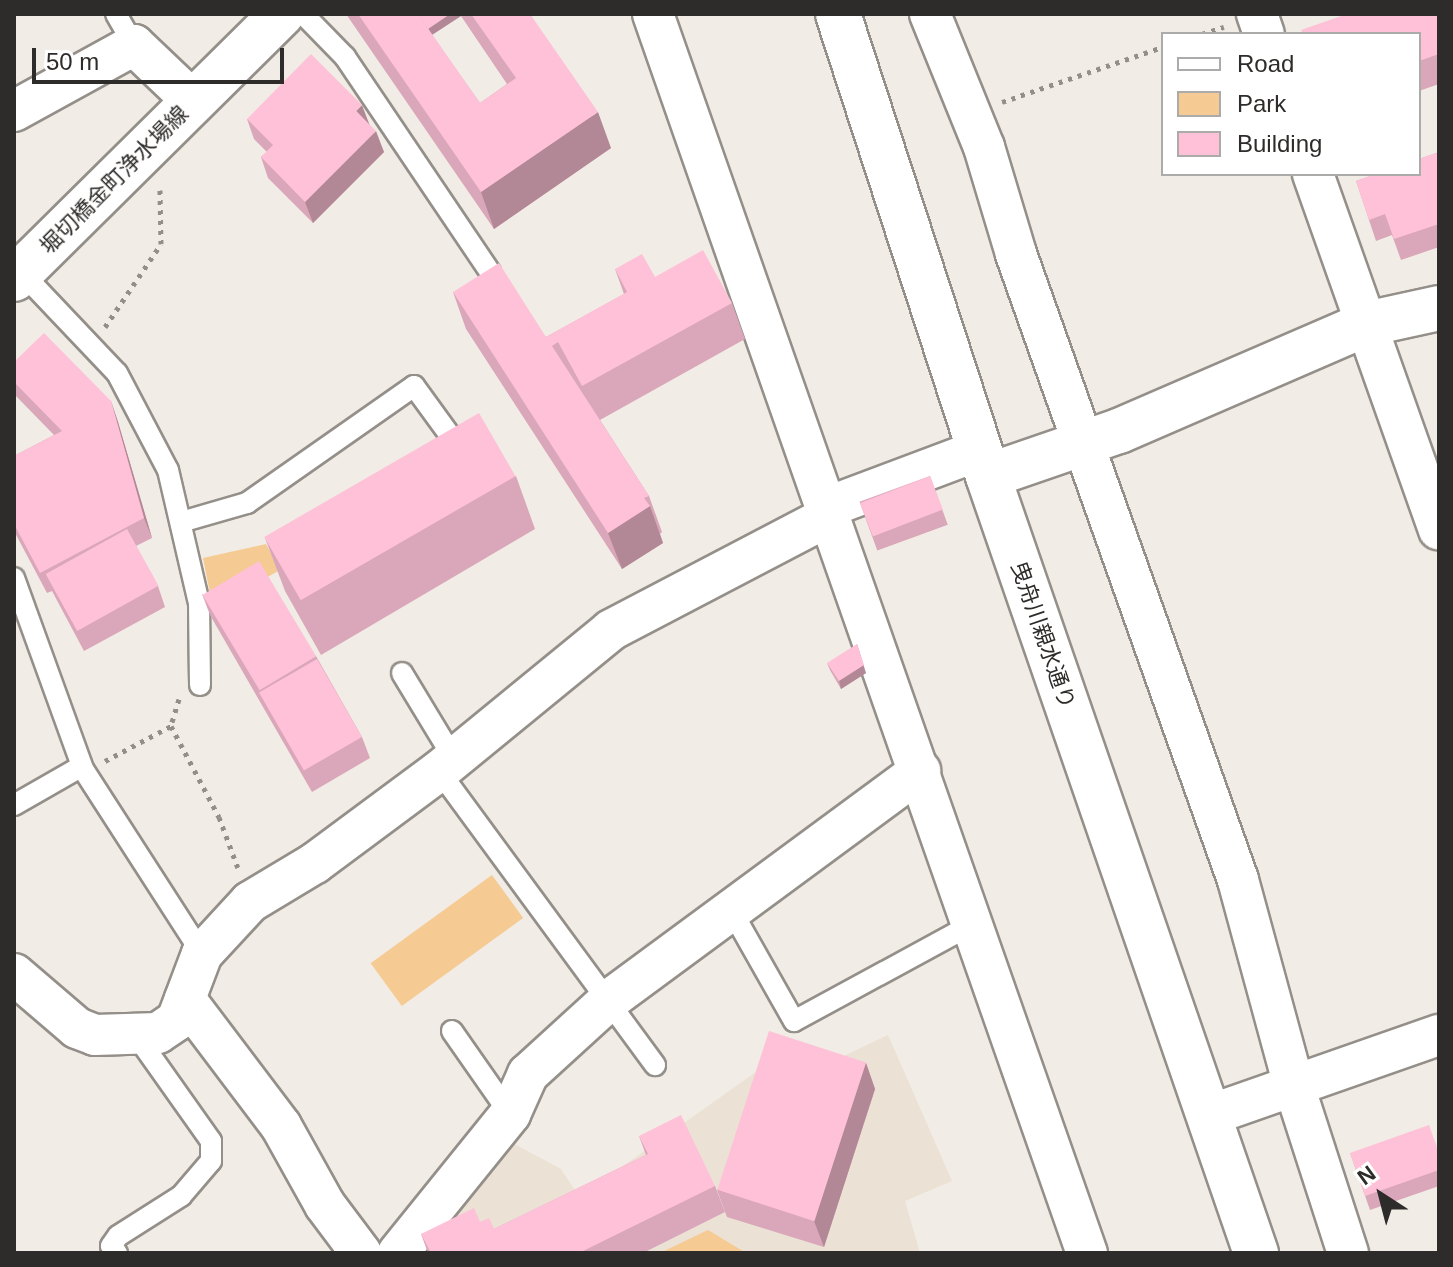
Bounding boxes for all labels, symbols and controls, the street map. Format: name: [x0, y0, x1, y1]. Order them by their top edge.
scale bar: [36, 32, 288, 82]
legend: [1161, 32, 1421, 176]
text: 50 m: [46, 48, 99, 75]
text: Road: [1237, 50, 1294, 77]
text: Park: [1237, 90, 1286, 117]
street label: 堀切橋金町浄水場線: [35, 101, 193, 259]
text: Building: [1237, 130, 1322, 157]
street label: 曳舟川親水通り: [1005, 558, 1081, 712]
north arrow: [1341, 1155, 1421, 1235]
text: N: [1353, 1160, 1380, 1190]

